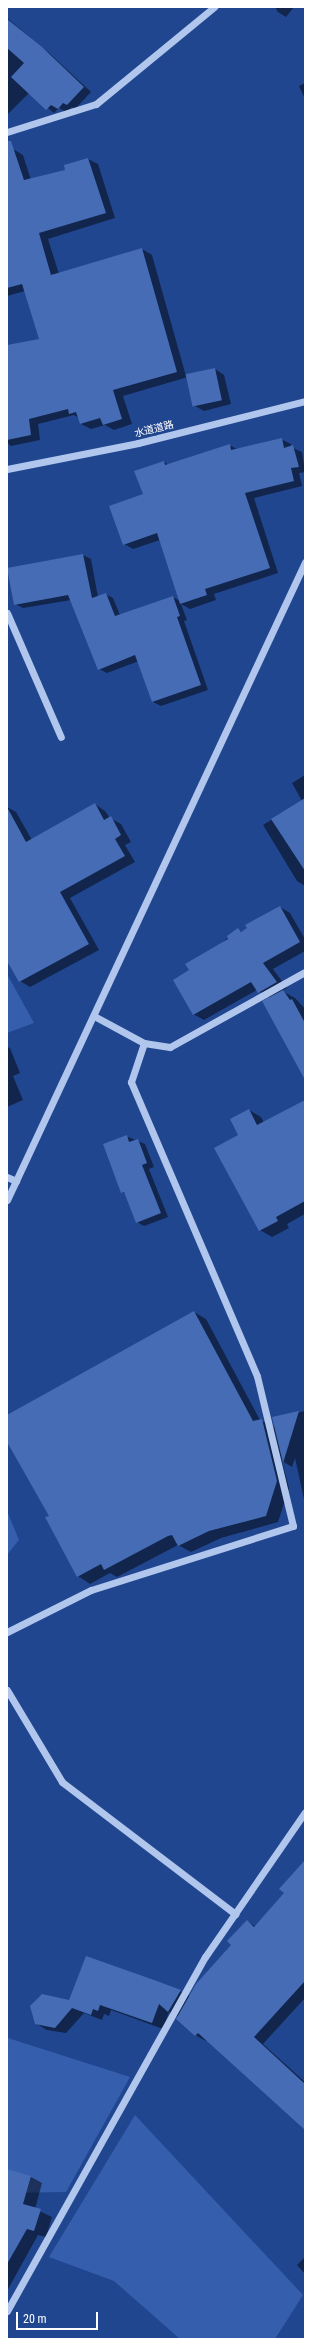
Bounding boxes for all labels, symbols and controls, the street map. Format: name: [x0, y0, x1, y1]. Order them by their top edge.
street label: 水道道路: [133, 418, 175, 440]
scale bar: [18, 2304, 100, 2330]
text: 20 m: [23, 2312, 47, 2326]

